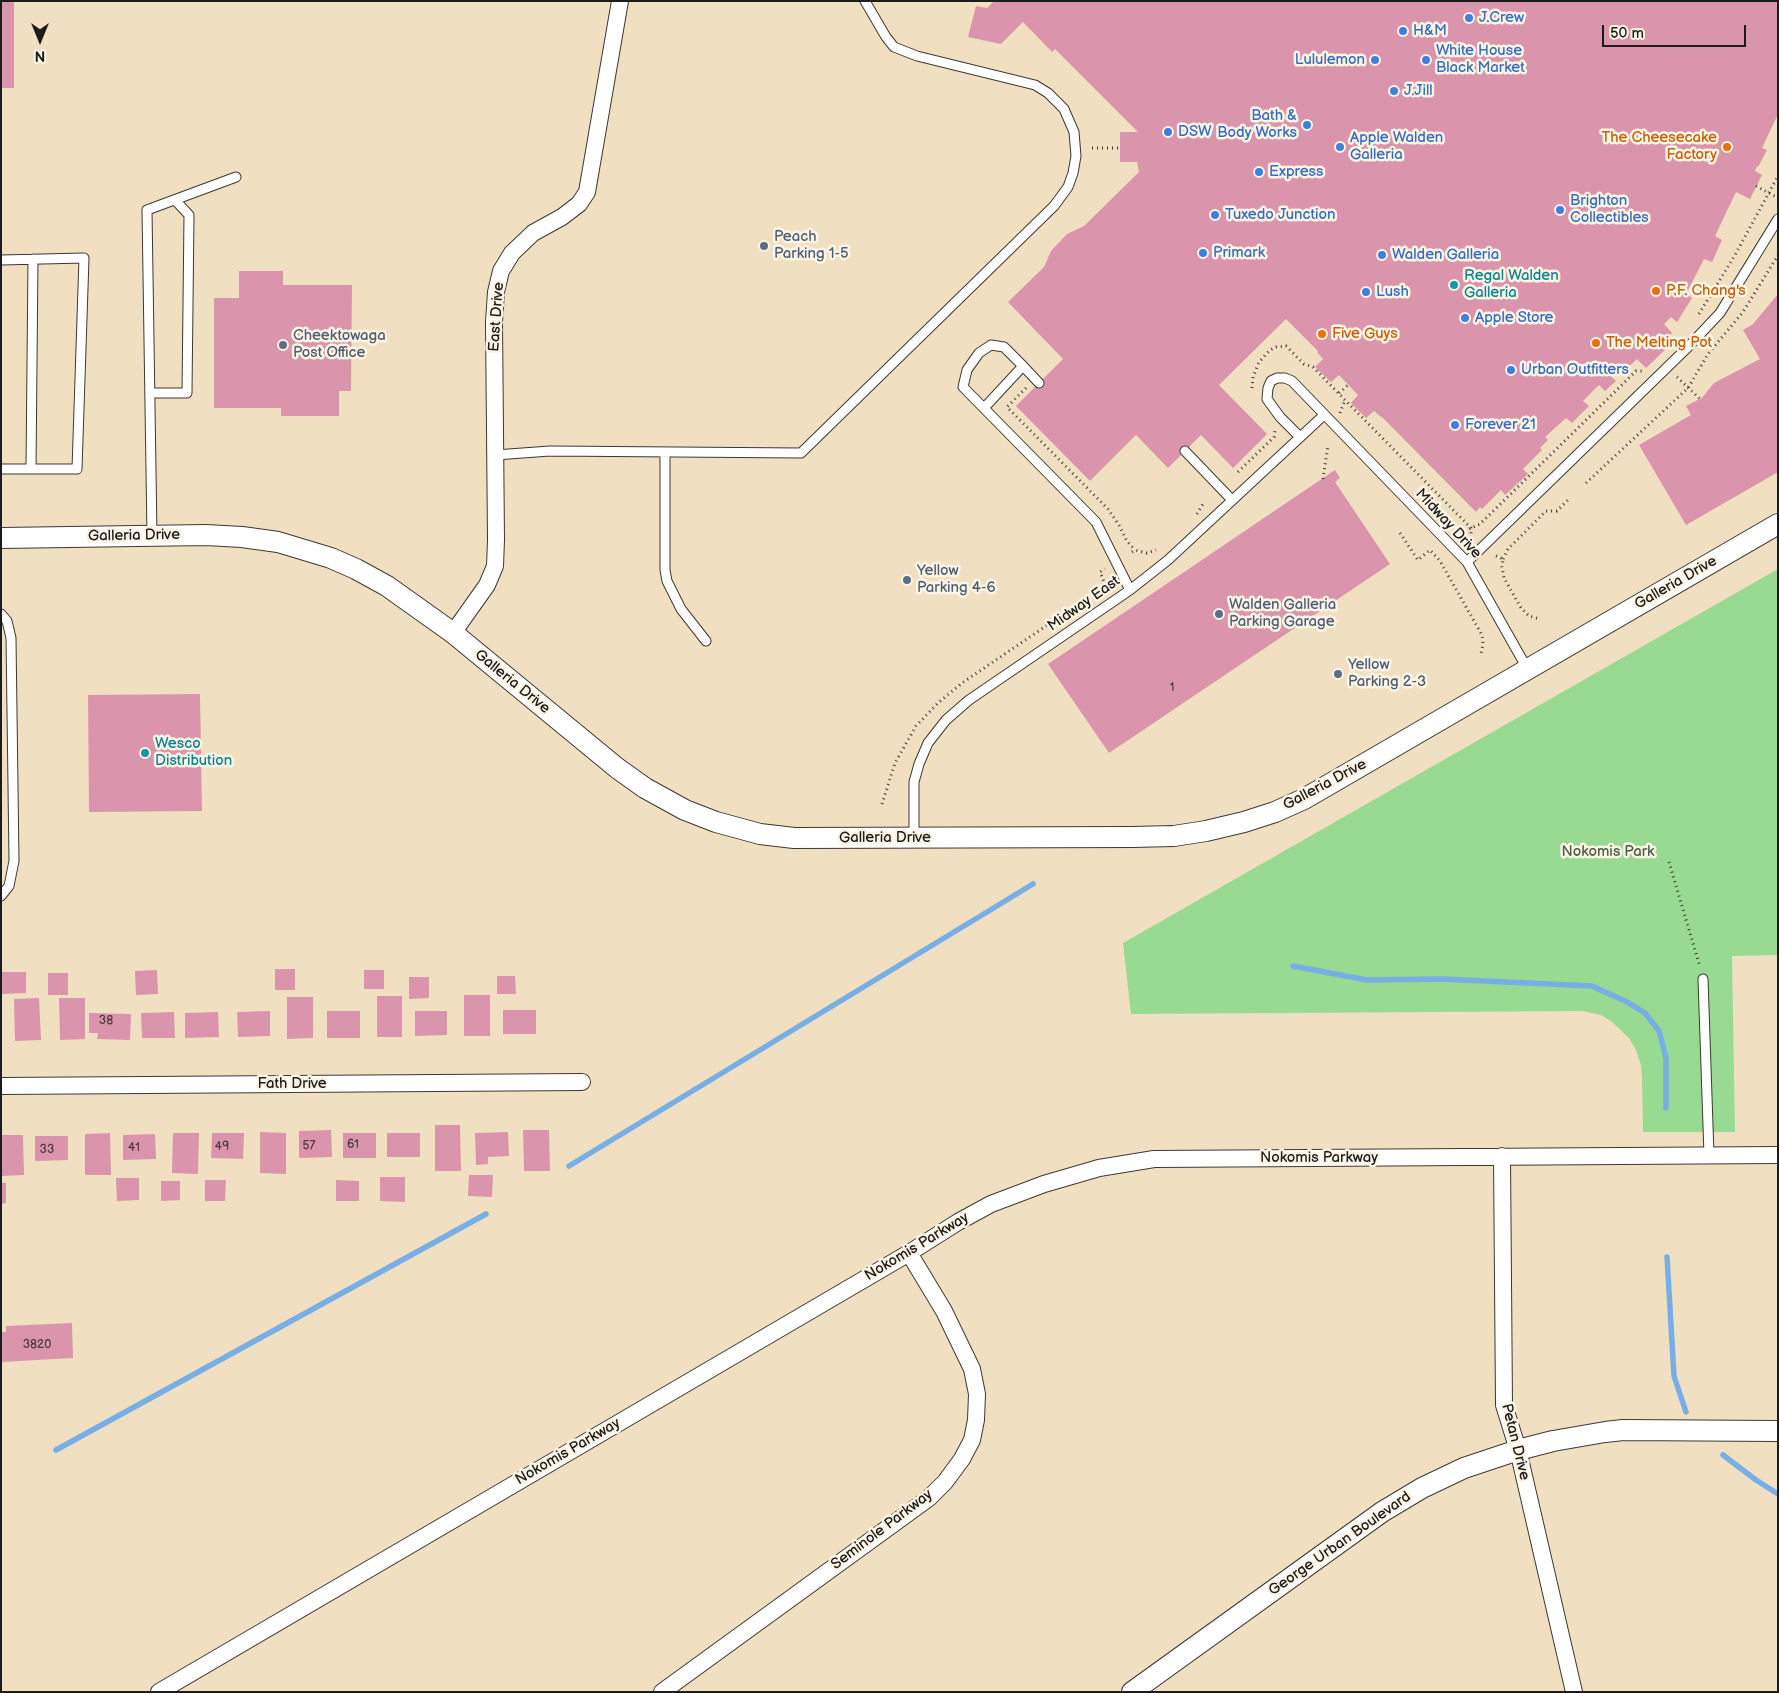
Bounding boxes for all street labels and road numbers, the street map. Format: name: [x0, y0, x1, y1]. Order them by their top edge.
street label: East Drive: [486, 282, 508, 352]
street label: Midway Drive: [1411, 485, 1485, 563]
street label: Galleria Drive: [88, 526, 180, 546]
street label: Galleria Drive: [1632, 552, 1720, 614]
street label: Midway East: [1044, 572, 1124, 636]
street label: Galleria Drive: [471, 646, 553, 718]
street label: Galleria Drive: [1280, 755, 1370, 815]
street label: Galleria Drive: [839, 829, 931, 847]
street label: Fath Drive: [257, 1075, 327, 1093]
street label: Nokomis Parkway: [1260, 1149, 1378, 1167]
street label: Nokomis Parkway: [862, 1209, 972, 1285]
street label: Petan Drive: [1497, 1402, 1533, 1482]
street label: Nokomis Parkway: [512, 1415, 624, 1489]
street label: Seminole Parkway: [828, 1486, 936, 1574]
street label: George Urban Boulevard: [1265, 1488, 1415, 1600]

